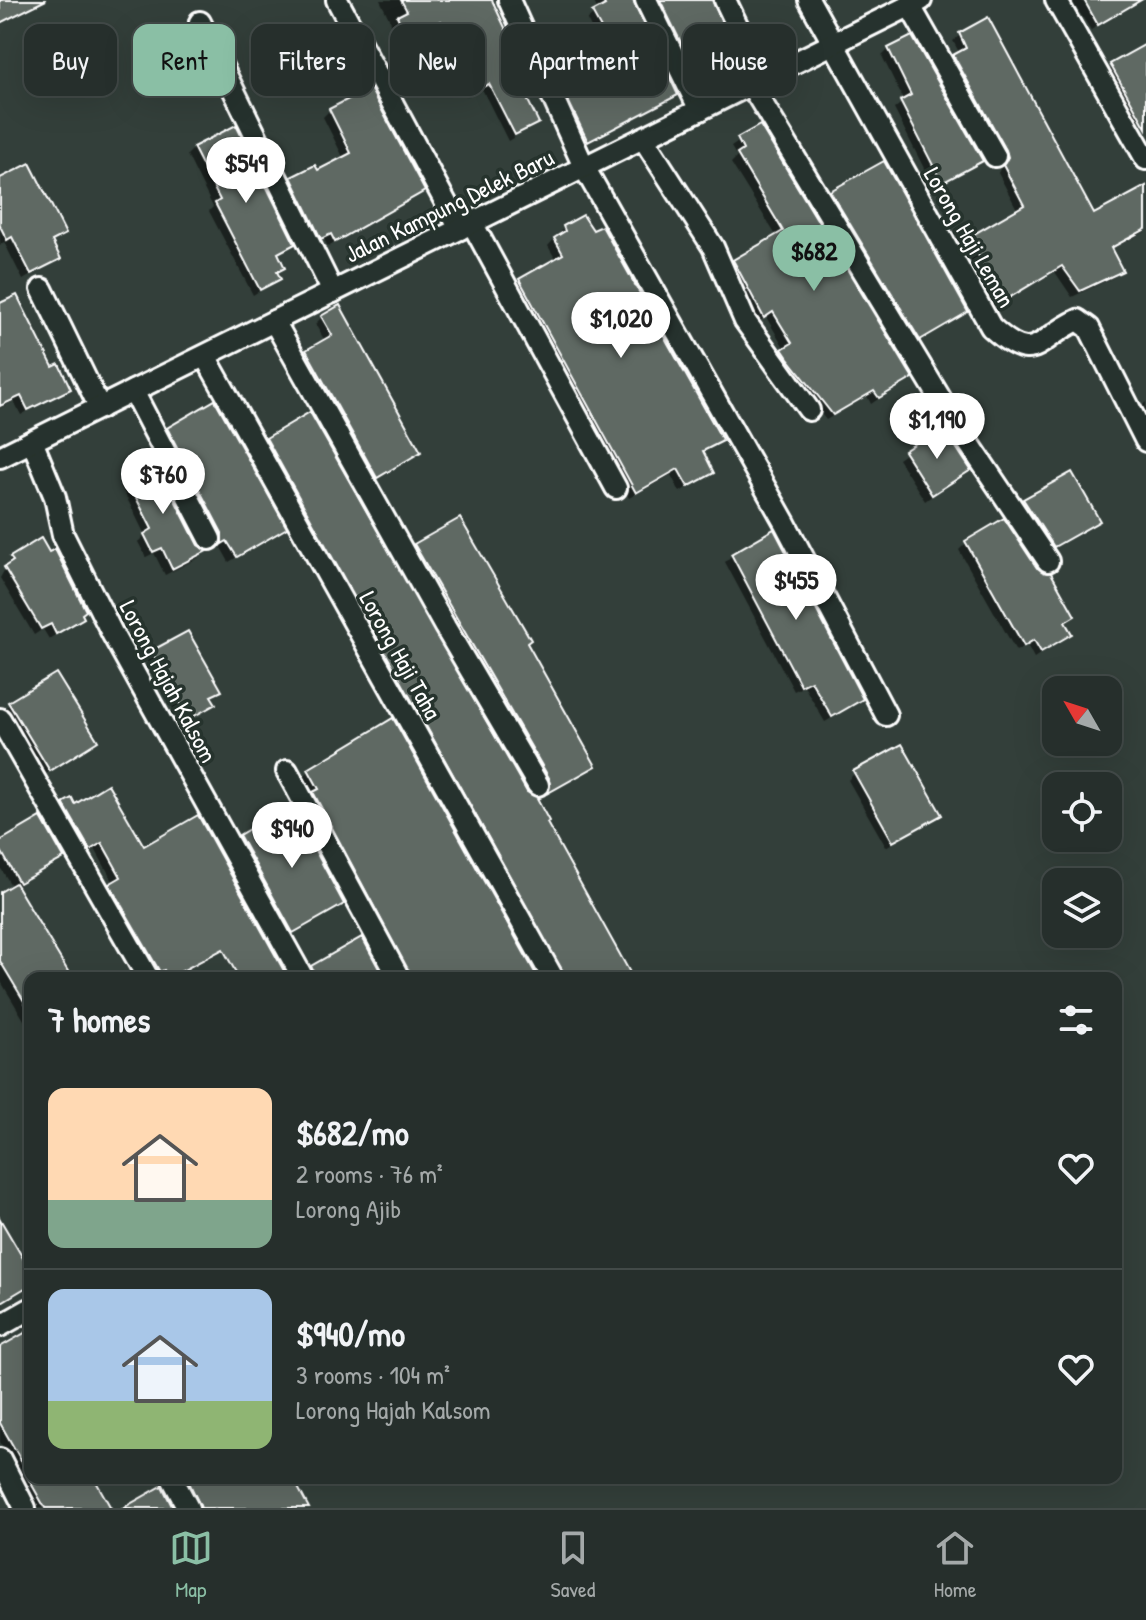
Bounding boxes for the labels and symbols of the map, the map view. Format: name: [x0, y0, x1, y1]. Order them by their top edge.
pin: $549: [199, 137, 293, 205]
street label: Jalan Kampung Delek Baru: [339, 140, 559, 269]
street label: Lorong Haji Leman: [917, 161, 1023, 313]
pin: $682: [767, 225, 861, 293]
pin: $1,020: [556, 292, 686, 360]
pin: $1,190: [872, 393, 1002, 461]
pin: $760: [116, 448, 210, 516]
pin: $455: [749, 554, 843, 622]
street label: Lorong Haji Taha: [353, 585, 449, 725]
street label: Lorong Hajah Kalsom: [113, 594, 225, 768]
north arrow: [1042, 676, 1122, 756]
pin: $940: [245, 802, 339, 870]

